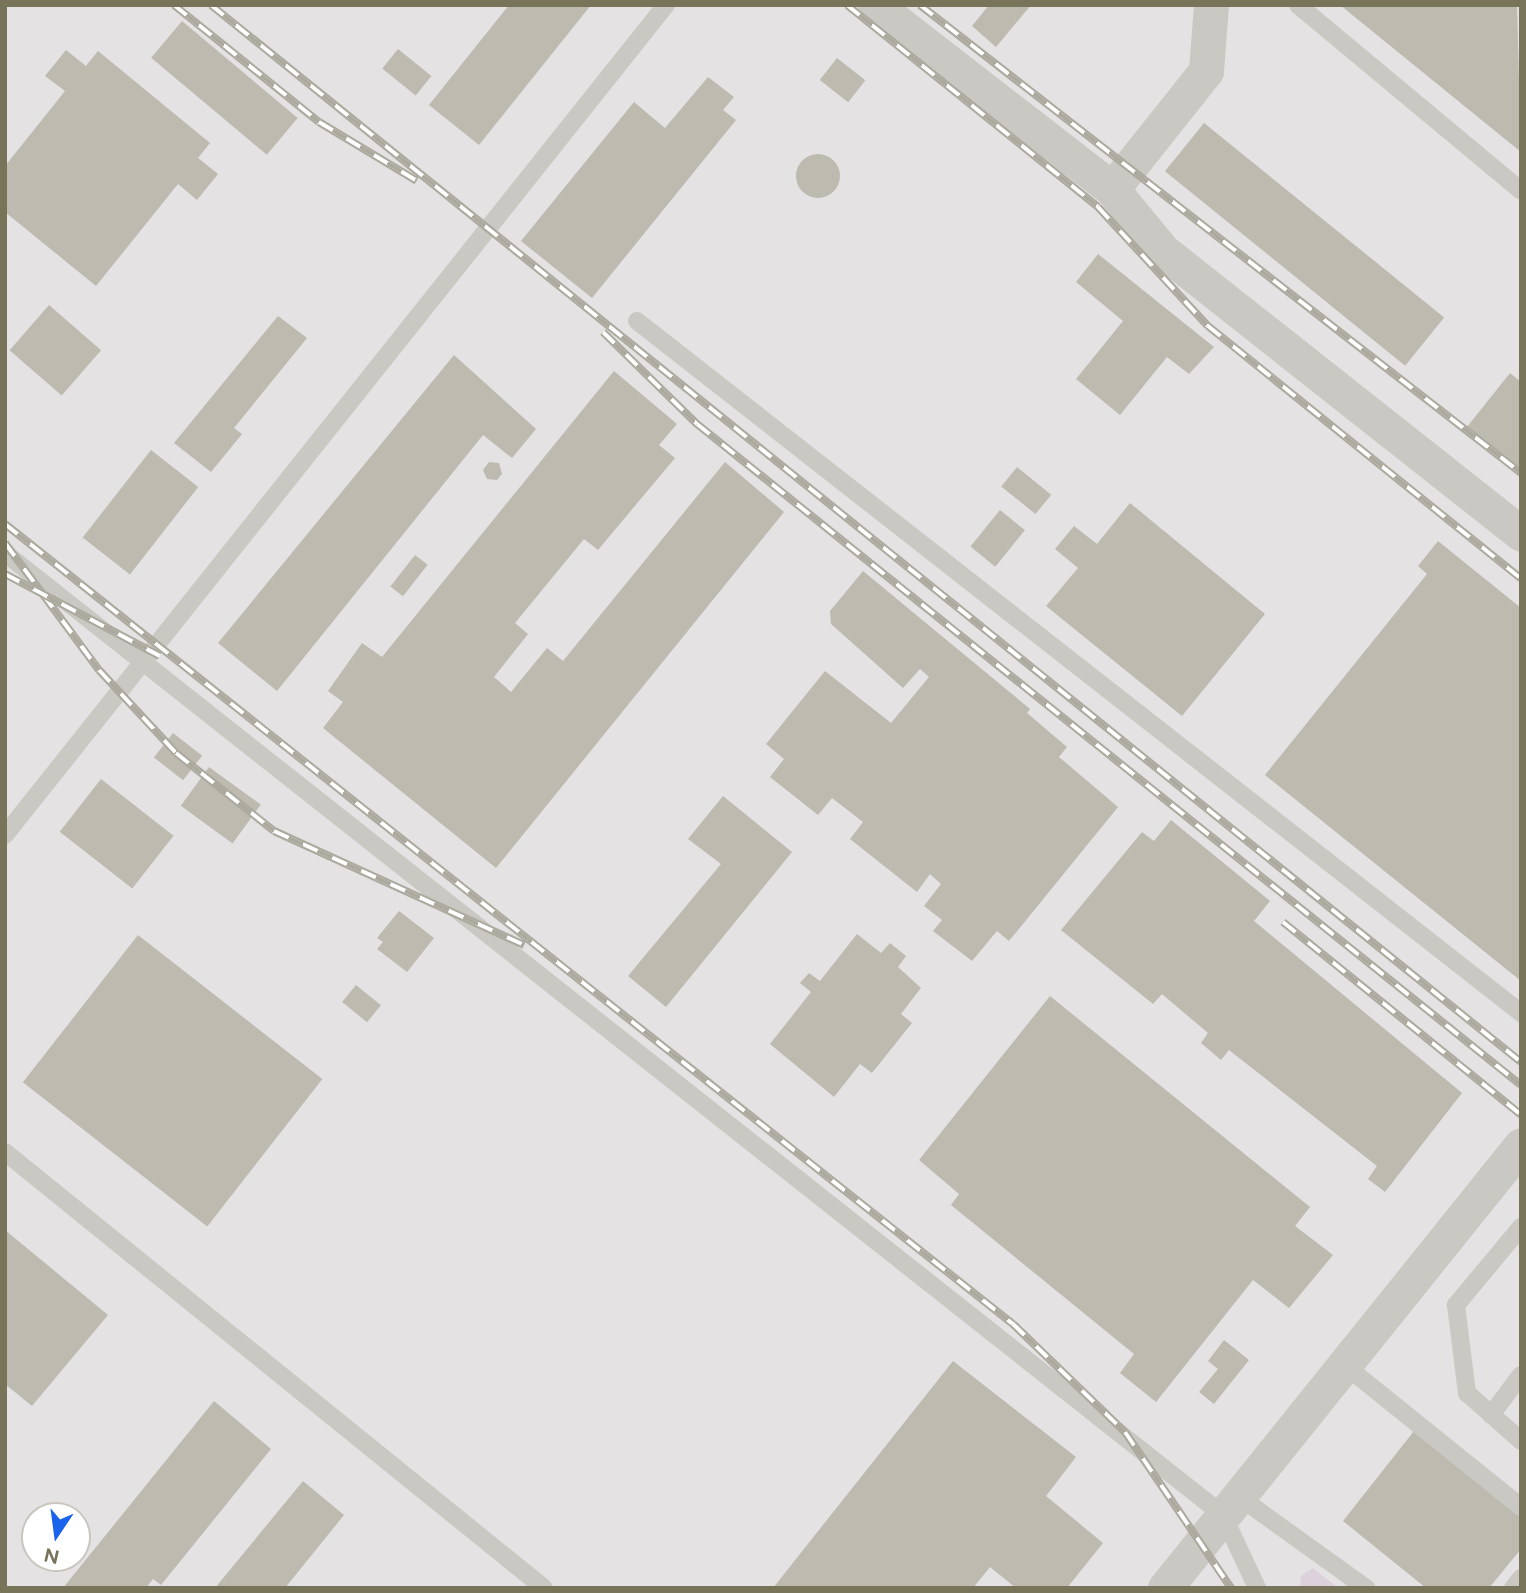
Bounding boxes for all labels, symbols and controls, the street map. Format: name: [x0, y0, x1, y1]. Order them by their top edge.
north arrow: [21, 1502, 91, 1572]
text: N: [42, 1543, 61, 1569]

